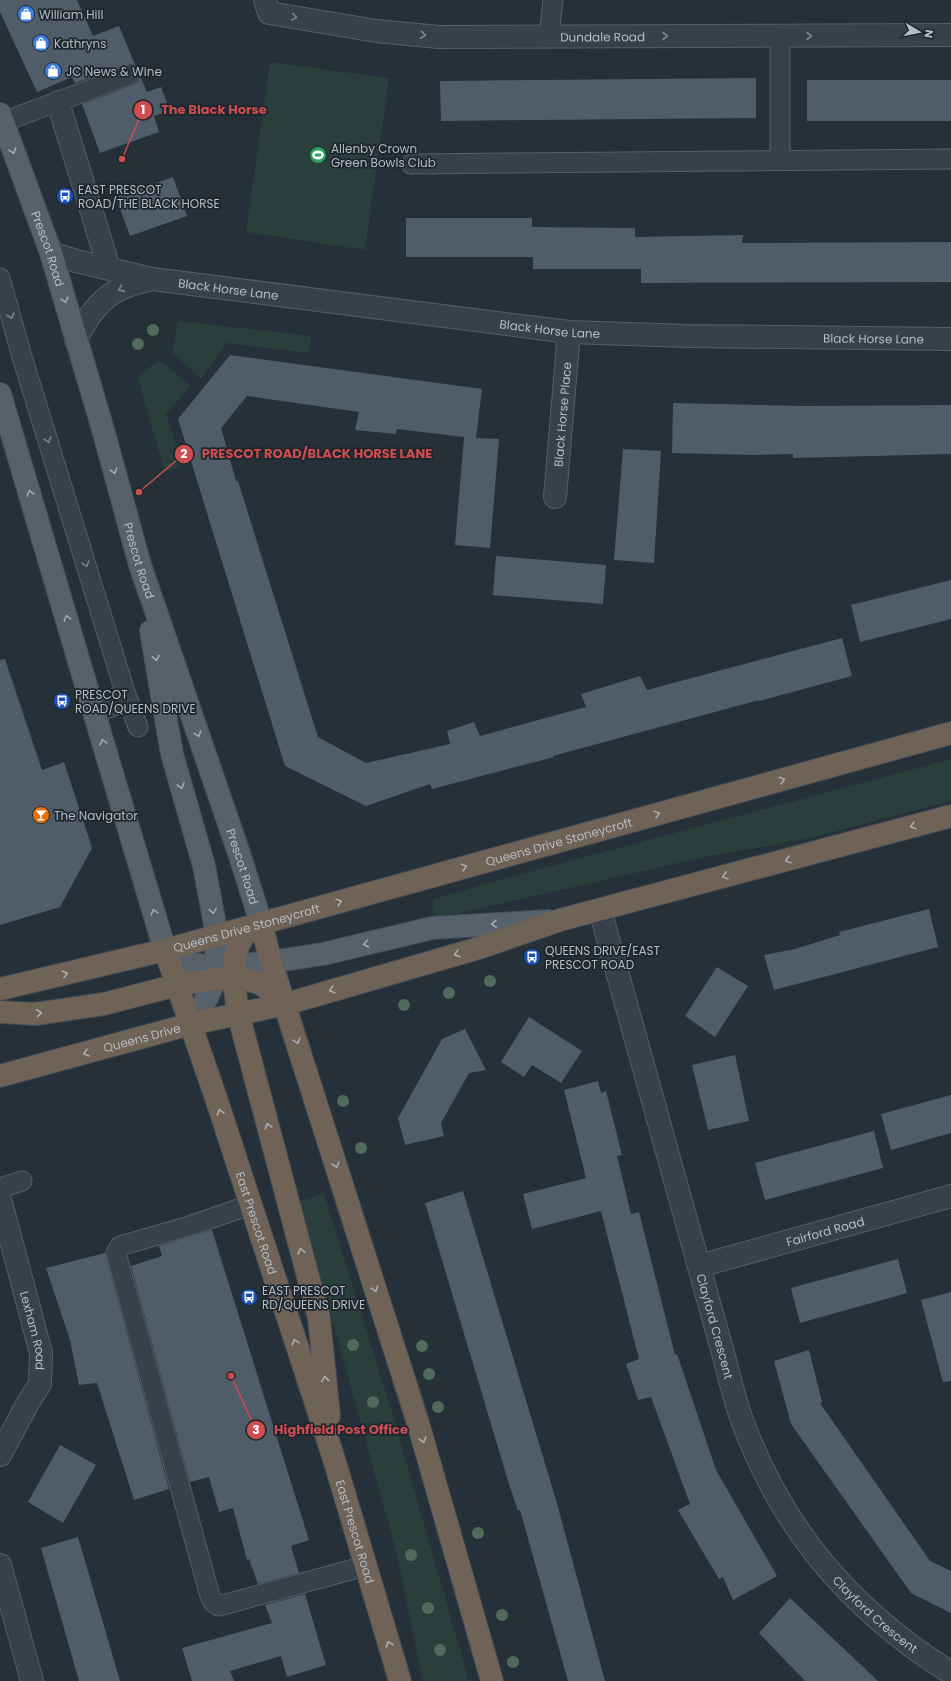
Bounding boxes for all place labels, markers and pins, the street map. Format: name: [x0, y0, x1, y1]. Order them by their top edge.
shop icon: William Hill: [16, 4, 36, 24]
place label: William Hill: [39, 6, 103, 23]
shop icon: Kathryns: [31, 33, 51, 53]
place label: Kathryns: [54, 35, 107, 52]
shop icon: JC News & Wine: [43, 61, 63, 81]
place label: JC News & Wine: [66, 63, 162, 80]
callout: The Black Horse: [133, 97, 275, 122]
place label: Allenby Crown Green Bowls Club: [331, 140, 436, 171]
sports icon: Allenby Crown Green Bowls Club: [308, 145, 328, 165]
place label: EAST PRESCOT ROAD/THE BLACK HORSE: [78, 181, 220, 212]
bus stop icon: EAST PRESCOT ROAD/THE BLACK HORSE: [55, 186, 75, 206]
callout: PRESCOT ROAD/BLACK HORSE LANE: [174, 441, 440, 466]
place label: PRESCOT ROAD/QUEENS DRIVE: [75, 686, 196, 717]
bus stop icon: PRESCOT ROAD/QUEENS DRIVE: [52, 691, 72, 711]
bar icon: The Navigator: [31, 805, 51, 825]
place label: The Navigator: [54, 807, 138, 824]
place label: QUEENS DRIVE/EAST PRESCOT ROAD: [545, 942, 661, 973]
bus stop icon: QUEENS DRIVE/EAST PRESCOT ROAD: [522, 947, 542, 967]
place label: EAST PRESCOT RD/QUEENS DRIVE: [262, 1282, 365, 1313]
bus stop icon: EAST PRESCOT RD/QUEENS DRIVE: [239, 1287, 259, 1307]
callout: Highfield Post Office: [246, 1417, 416, 1442]

